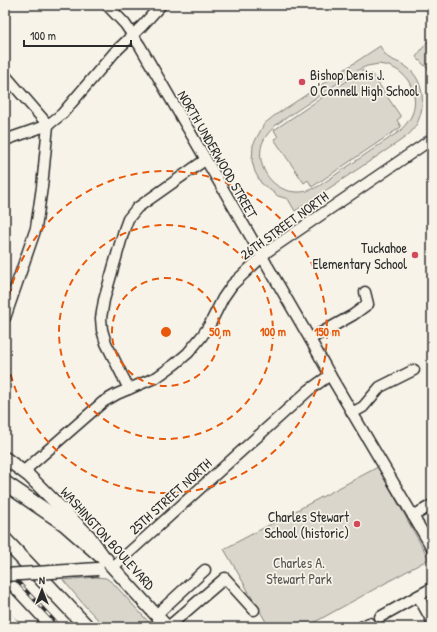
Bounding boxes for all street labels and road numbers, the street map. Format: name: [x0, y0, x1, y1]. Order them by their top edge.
street label: NORTH UNDERWOOD STREET: [174, 87, 263, 222]
street label: 26TH STREET NORTH: [236, 186, 332, 263]
street label: 25TH STREET NORTH: [125, 454, 216, 538]
street label: WASHINGTON BOULEVARD: [57, 482, 160, 594]

